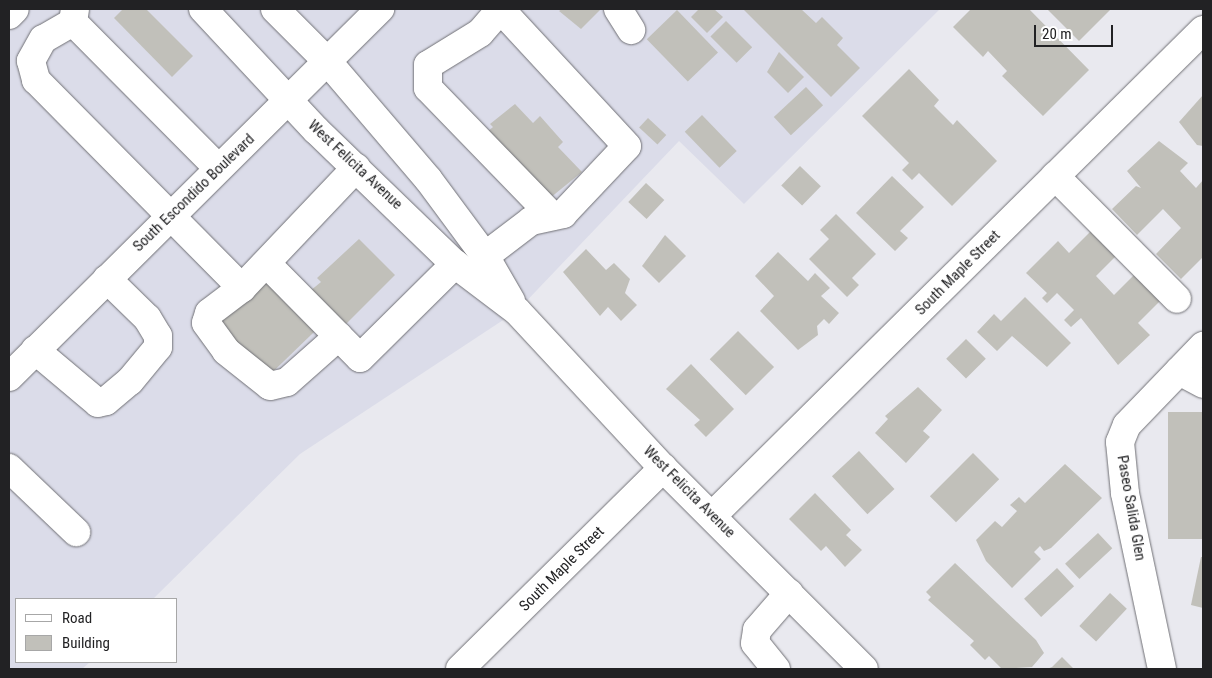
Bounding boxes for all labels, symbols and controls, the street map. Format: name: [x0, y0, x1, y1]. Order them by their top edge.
scale bar: [1037, 15, 1116, 47]
text: 20 m: [1042, 25, 1072, 43]
street label: West Felicita Avenue: [304, 117, 406, 213]
street label: South Escondido Boulevard: [130, 130, 258, 256]
street label: South Maple Street: [912, 227, 1004, 319]
street label: West Felicita Avenue: [639, 442, 739, 542]
street label: Paseo Salida Glen: [1113, 454, 1149, 562]
street label: South Maple Street: [516, 523, 608, 615]
legend: [15, 598, 178, 663]
text: Road: [62, 609, 92, 627]
text: Building: [62, 634, 110, 652]

